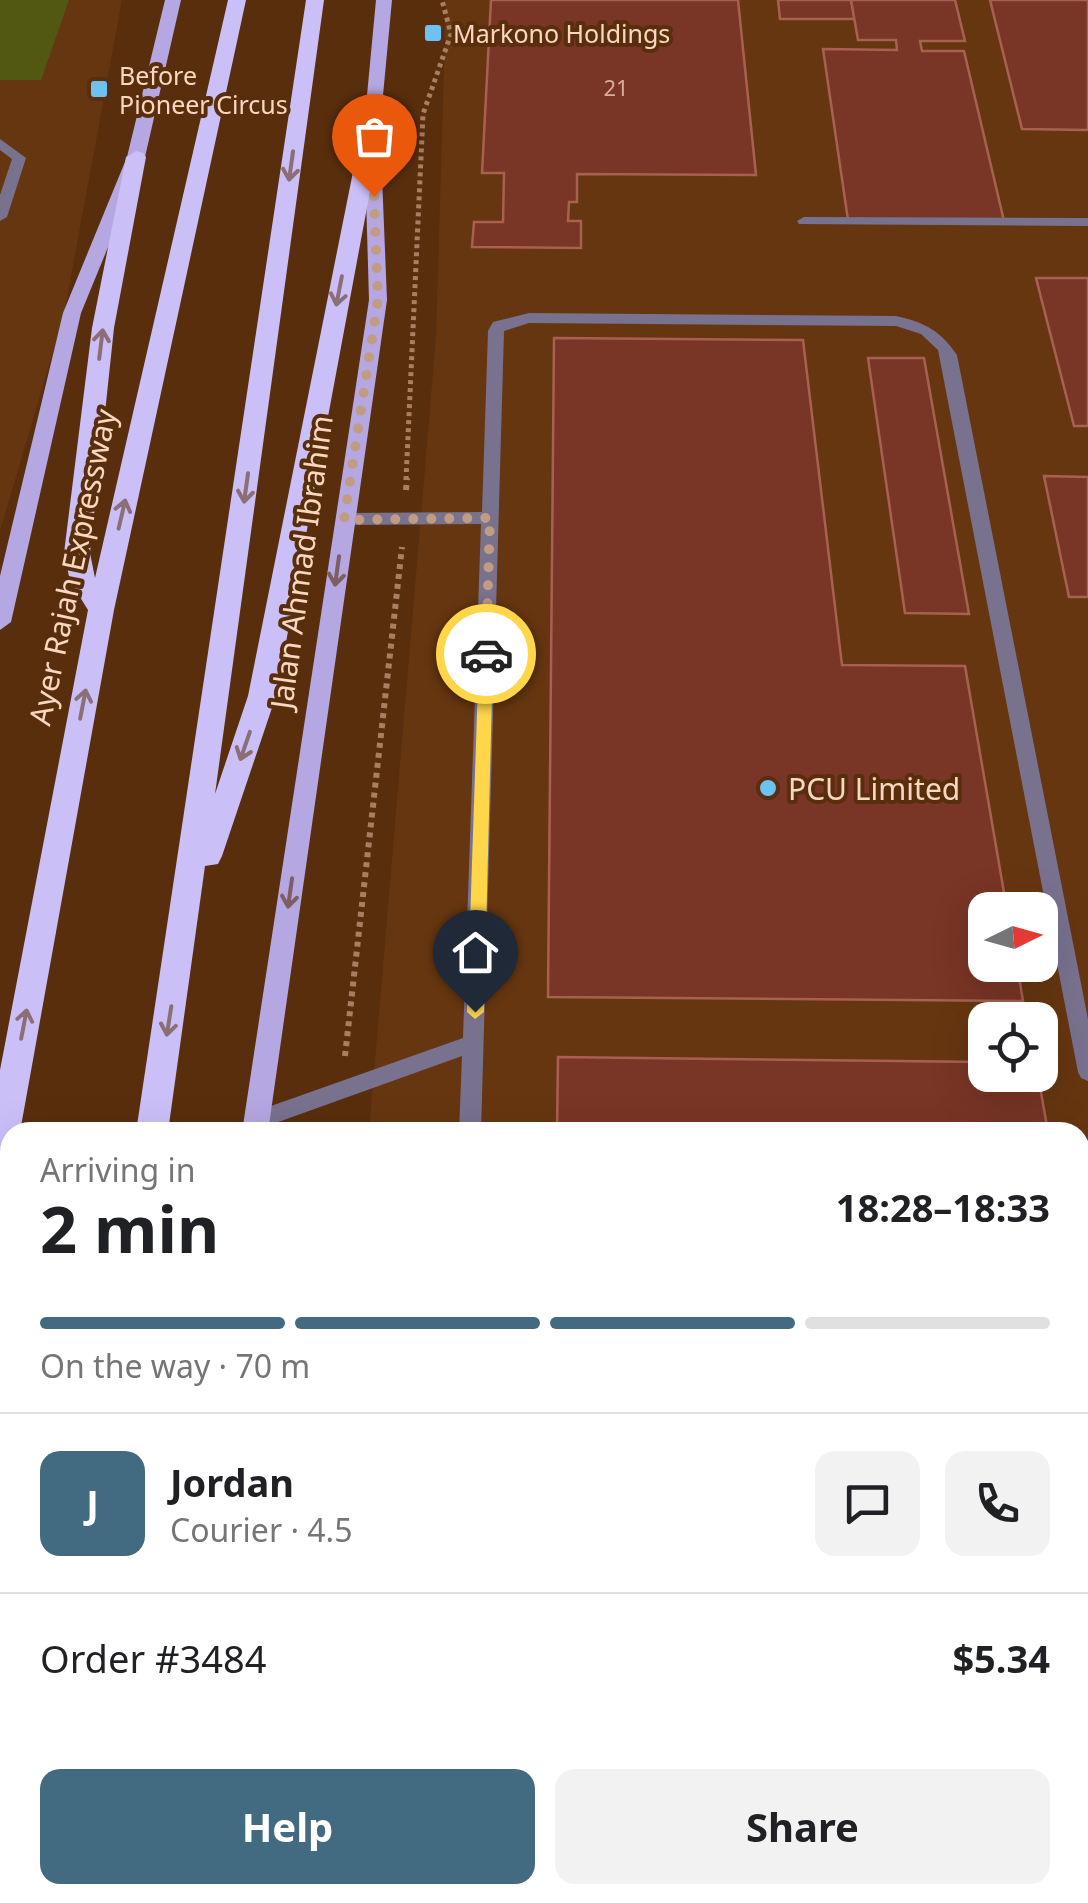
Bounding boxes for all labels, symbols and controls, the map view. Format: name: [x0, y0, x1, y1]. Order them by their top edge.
place label: Markono Holdings: [453, 16, 670, 50]
marker: Markono Holdings: [422, 22, 444, 44]
place label: Before Pioneer Circus: [119, 58, 288, 121]
house number: 21: [603, 72, 629, 102]
marker: Before Pioneer Circus: [88, 78, 110, 100]
pin: [332, 94, 417, 197]
icon: bag: [347, 109, 402, 164]
one-way arrow: [282, 149, 300, 182]
one-way arrow: [329, 274, 348, 306]
one-way arrow: [92, 329, 111, 361]
street label: Ayer Rajah Expressway: [18, 405, 126, 729]
street label: Jalan Ahmad Ibrahim: [260, 412, 342, 715]
one-way arrow: [236, 471, 255, 503]
one-way arrow: [114, 499, 132, 531]
one-way arrow: [327, 554, 346, 587]
courier: [436, 604, 536, 704]
icon: car: [459, 627, 514, 682]
one-way arrow: [75, 689, 94, 721]
one-way arrow: [235, 730, 253, 761]
place label: PCU Limited: [788, 768, 960, 809]
marker: PCU Limited: [757, 777, 779, 799]
one-way arrow: [280, 876, 298, 908]
north arrow: [968, 892, 1058, 982]
map controls: [968, 892, 1058, 1092]
pin: [433, 910, 518, 1013]
icon: home: [448, 925, 503, 980]
button: locate: [968, 1002, 1058, 1092]
one-way arrow: [160, 1005, 178, 1037]
one-way arrow: [15, 1008, 34, 1041]
text: Arriving in: [40, 1148, 195, 1191]
text: 18:28–18:33: [836, 1181, 1050, 1233]
text: 2 min: [40, 1184, 219, 1272]
text: On the way · 70 m: [40, 1344, 310, 1387]
button: chat: [815, 1451, 920, 1556]
button: phone: [945, 1451, 1050, 1556]
text: Jordan: [170, 1456, 294, 1508]
text: J: [86, 1477, 99, 1529]
text: Courier · 4.5: [170, 1508, 353, 1551]
text: Order #3484: [40, 1632, 266, 1684]
text: $5.34: [952, 1632, 1050, 1684]
button: Help: [40, 1769, 535, 1884]
button: Share: [555, 1769, 1050, 1884]

